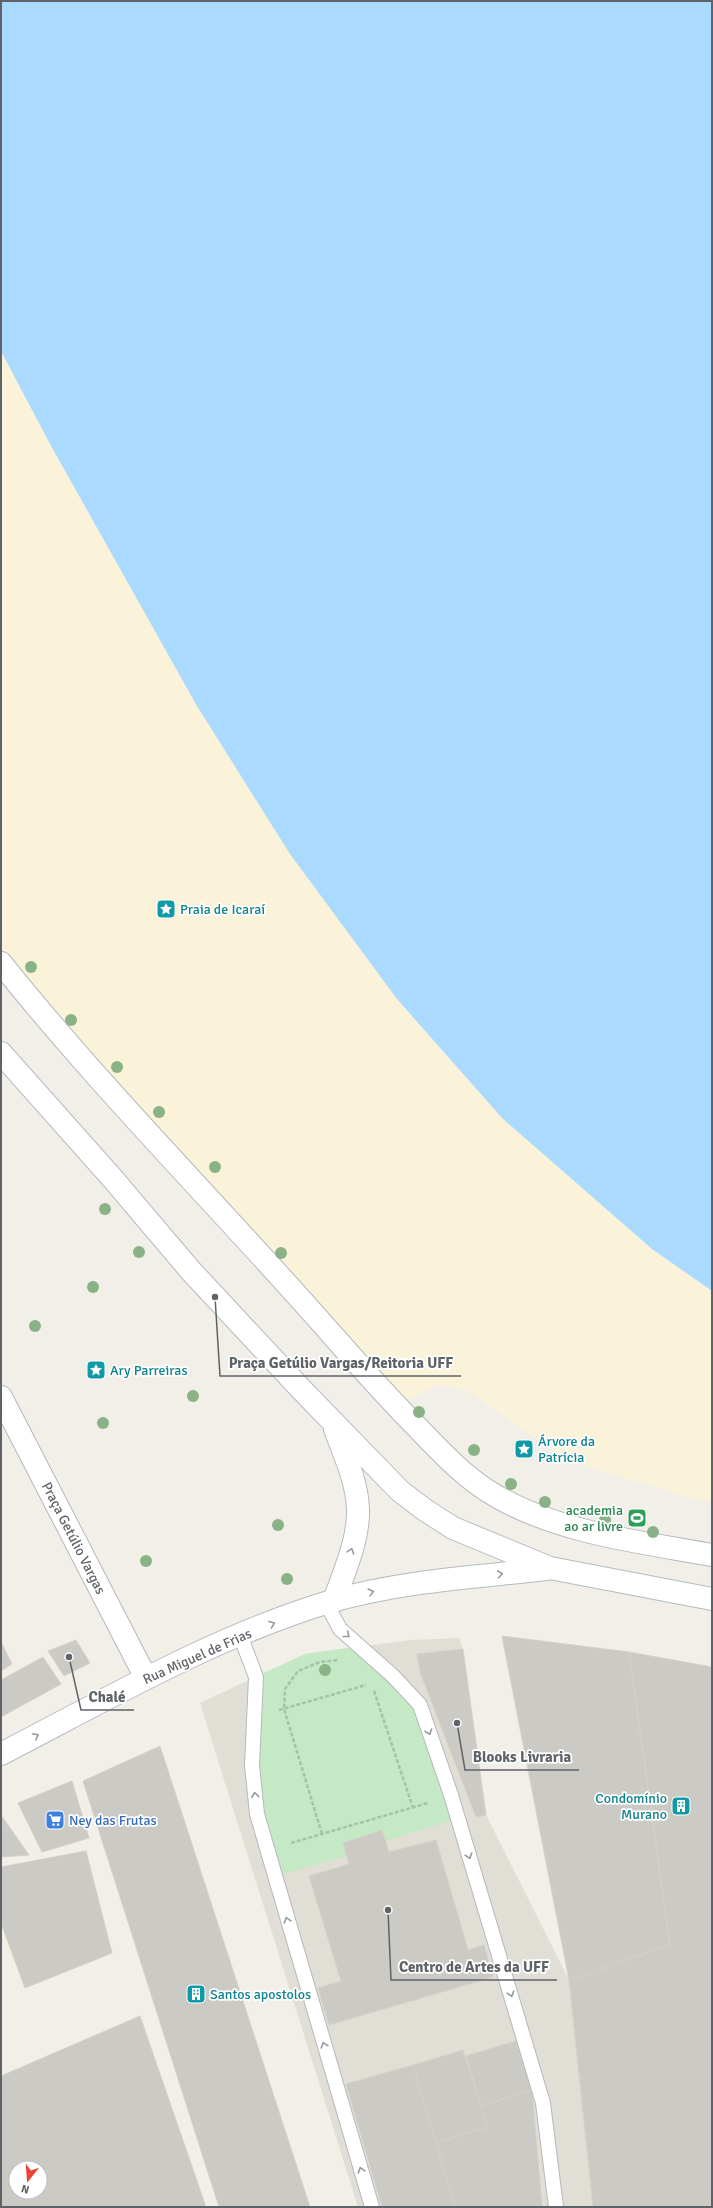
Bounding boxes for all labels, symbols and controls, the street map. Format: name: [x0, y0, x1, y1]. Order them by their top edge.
place icon: Praia de Icaraí: [155, 898, 177, 920]
place label: Praia de Icaraí: [180, 901, 265, 918]
callout: Praça Getúlio Vargas/Reitoria UFF: [220, 1349, 461, 1376]
text: Praça Getúlio Vargas/Reitoria UFF: [229, 1354, 453, 1372]
place icon: Ary Parreiras: [85, 1359, 107, 1381]
place label: Ary Parreiras: [110, 1362, 188, 1379]
place label: Árvore da Patrícia: [538, 1433, 595, 1466]
place icon: Árvore da Patrícia: [513, 1438, 535, 1460]
street label: Praça Getúlio Vargas: [38, 1479, 109, 1597]
place label: academia ao ar livre: [564, 1502, 623, 1535]
sports icon: academia ao ar livre: [626, 1507, 648, 1529]
one-way arrow: [346, 1547, 355, 1554]
one-way arrow: [497, 1570, 503, 1579]
one-way arrow: [368, 1588, 375, 1596]
one-way arrow: [268, 1620, 275, 1628]
street label: Rua Miguel de Frias: [140, 1625, 254, 1688]
one-way arrow: [343, 1630, 350, 1637]
callout: Chalé: [81, 1683, 134, 1710]
text: Chalé: [89, 1688, 125, 1706]
one-way arrow: [425, 1729, 433, 1736]
one-way arrow: [31, 1733, 39, 1741]
callout: Blooks Livraria: [465, 1743, 579, 1770]
text: Blooks Livraria: [473, 1748, 571, 1766]
place label: Condomínio Murano: [595, 1790, 667, 1823]
one-way arrow: [251, 1792, 260, 1798]
building icon: Condomínio Murano: [670, 1795, 692, 1817]
supermarket icon: Ney das Frutas: [44, 1809, 66, 1831]
place label: Ney das Frutas: [69, 1812, 157, 1829]
one-way arrow: [464, 1852, 473, 1859]
one-way arrow: [283, 1917, 292, 1924]
callout: Centro de Artes da UFF: [391, 1953, 557, 1980]
text: Centro de Artes da UFF: [399, 1958, 549, 1976]
building icon: Santos apostolos: [185, 1983, 207, 2005]
place label: Santos apostolos: [210, 1986, 311, 2003]
one-way arrow: [506, 1990, 515, 1997]
one-way arrow: [320, 2042, 329, 2049]
north arrow: [8, 2160, 48, 2200]
one-way arrow: [357, 2166, 366, 2173]
text: N: [20, 2182, 31, 2196]

